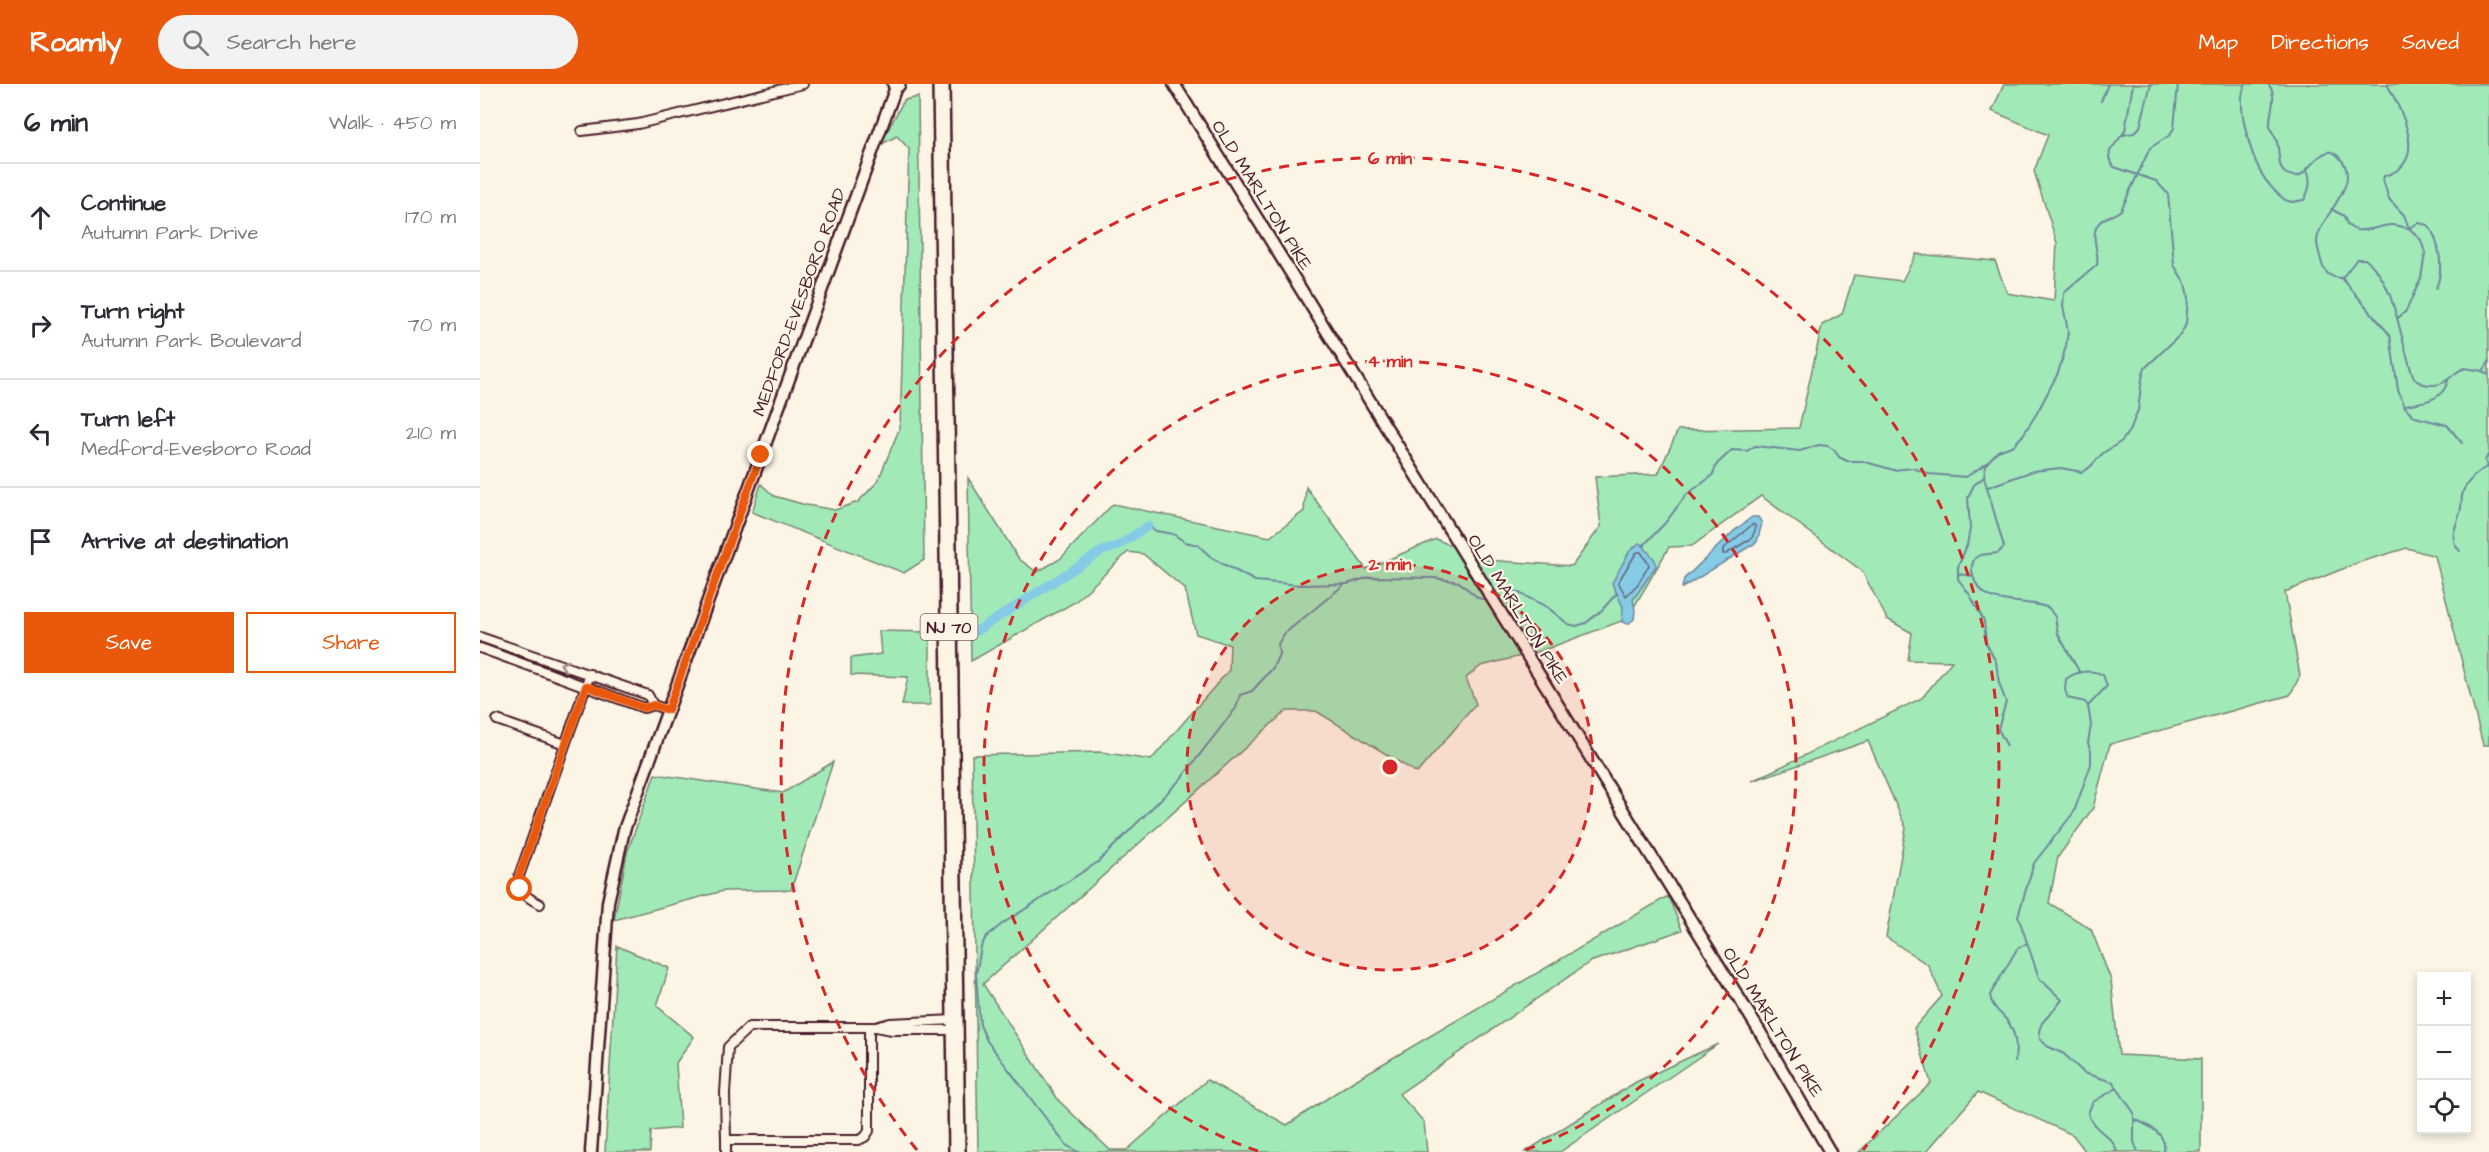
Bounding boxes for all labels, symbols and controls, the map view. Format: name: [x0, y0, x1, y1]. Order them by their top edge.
search box: [158, 15, 578, 69]
text: Roamly: [30, 23, 122, 62]
icon: search: [179, 26, 212, 59]
text: Search here: [227, 27, 356, 58]
text: Map: [2198, 28, 2238, 57]
text: Directions: [2271, 28, 2369, 57]
text: Saved: [2402, 28, 2459, 57]
text: 6 min: [24, 105, 88, 141]
text: Walk · 450 m: [329, 109, 456, 137]
street label: OLD MARLTON PIKE: [1205, 115, 1318, 275]
text: 6 min: [1368, 146, 1412, 171]
street label: MEDFORD-EVESBORO ROAD: [747, 184, 853, 420]
text: Continue: [81, 188, 166, 219]
icon: ahead: [24, 201, 57, 234]
text: 170 m: [405, 203, 456, 231]
text: Autumn Park Drive: [81, 219, 258, 247]
text: Turn right: [81, 296, 184, 327]
icon: right: [24, 309, 57, 342]
text: 70 m: [408, 311, 456, 339]
text: Autumn Park Boulevard: [81, 327, 301, 355]
text: 4 min: [1367, 349, 1413, 374]
text: Turn left: [81, 404, 175, 435]
icon: left: [24, 417, 57, 450]
text: 210 m: [406, 419, 456, 447]
text: Medford-Evesboro Road: [81, 435, 311, 463]
route end: [747, 441, 773, 467]
icon: arrive: [24, 525, 57, 558]
text: Arrive at destination: [81, 526, 288, 557]
street label: OLD MARLTON PIKE: [1461, 529, 1574, 689]
text: 2 min: [1367, 552, 1412, 577]
button: Save: [24, 612, 234, 673]
button: Share: [246, 612, 456, 673]
road number: NJ 70: [920, 614, 978, 640]
one-way arrow: [559, 660, 570, 673]
centre of rings: [1380, 757, 1400, 777]
route start: [506, 875, 532, 901]
street label: OLD MARLTON PIKE: [1716, 942, 1829, 1102]
map controls: [2417, 972, 2471, 1134]
button: +: [2417, 972, 2471, 1026]
button: −: [2417, 1026, 2471, 1080]
button: locate: [2417, 1080, 2471, 1134]

